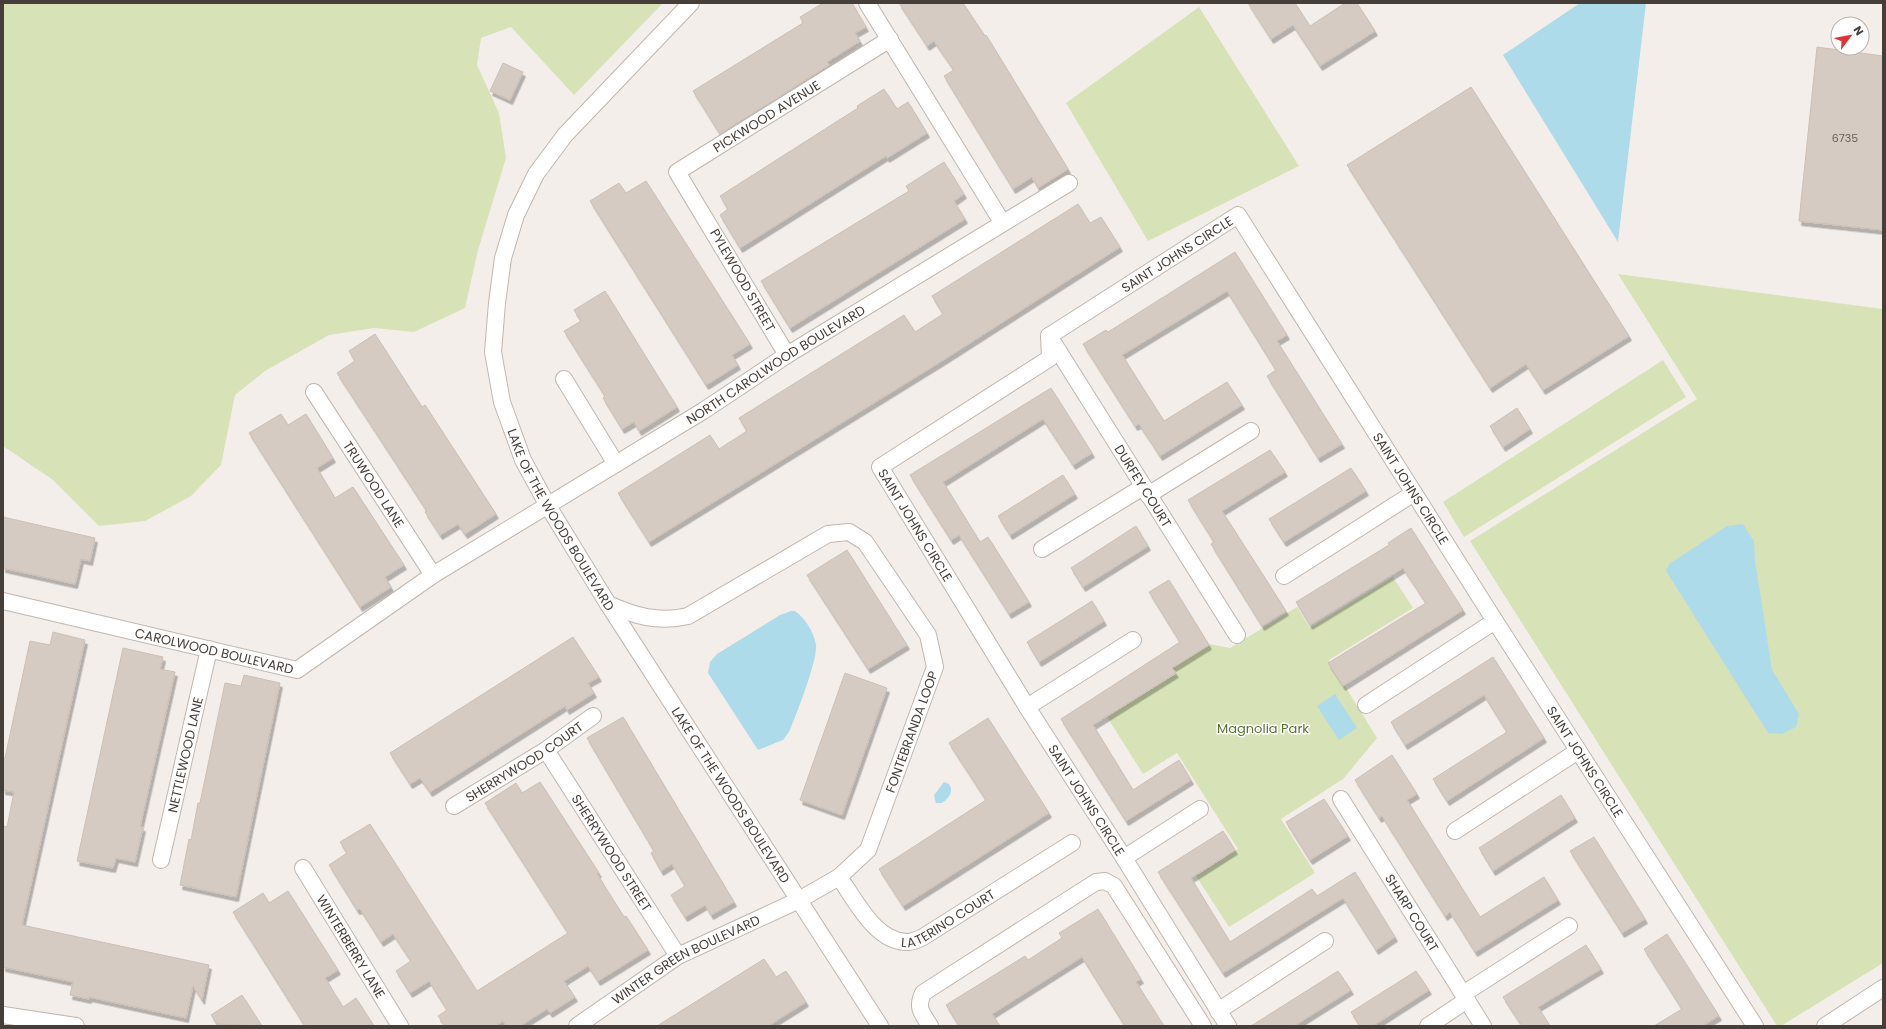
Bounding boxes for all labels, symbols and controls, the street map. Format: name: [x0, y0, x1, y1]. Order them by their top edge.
north arrow: [1830, 16, 1870, 56]
text: N: [1850, 23, 1867, 38]
street label: PICKWOOD AVENUE: [709, 76, 824, 157]
house number: 6735: [1832, 130, 1858, 146]
street label: SAINT JOHNS CIRCLE: [1118, 212, 1237, 297]
street label: PYLEWOOD STREET: [705, 225, 780, 335]
street label: NORTH CAROLWOOD BOULEVARD: [683, 301, 869, 429]
street label: LAKE OF THE WOODS BOULEVARD: [502, 426, 619, 615]
street label: SAINT JOHNS CIRCLE: [1368, 429, 1453, 548]
street label: TRUWOOD LANE: [338, 437, 409, 531]
street label: DURFEY COURT: [1110, 441, 1176, 531]
street label: SAINT JOHNS CIRCLE: [873, 465, 957, 585]
street label: CAROLWOOD BOULEVARD: [133, 623, 295, 679]
street label: FONTEBRANDA LOOP: [881, 668, 943, 795]
street label: NETTLEWOOD LANE: [163, 695, 208, 815]
street label: SAINT JOHNS CIRCLE: [1542, 702, 1628, 821]
street label: LAKE OF THE WOODS BOULEVARD: [667, 703, 794, 887]
street label: SHERRYWOOD COURT: [462, 717, 587, 807]
park label: Magnolia Park: [1217, 719, 1309, 738]
street label: SAINT JOHNS CIRCLE: [1043, 741, 1129, 860]
street label: SHERRYWOOD STREET: [567, 791, 656, 915]
street label: SHARP COURT: [1380, 870, 1443, 955]
street label: LATERINO COURT: [900, 885, 999, 952]
street label: WINTERBERRY LANE: [312, 891, 390, 1002]
street label: WINTER GREEN BOULEVARD: [608, 910, 763, 1009]

